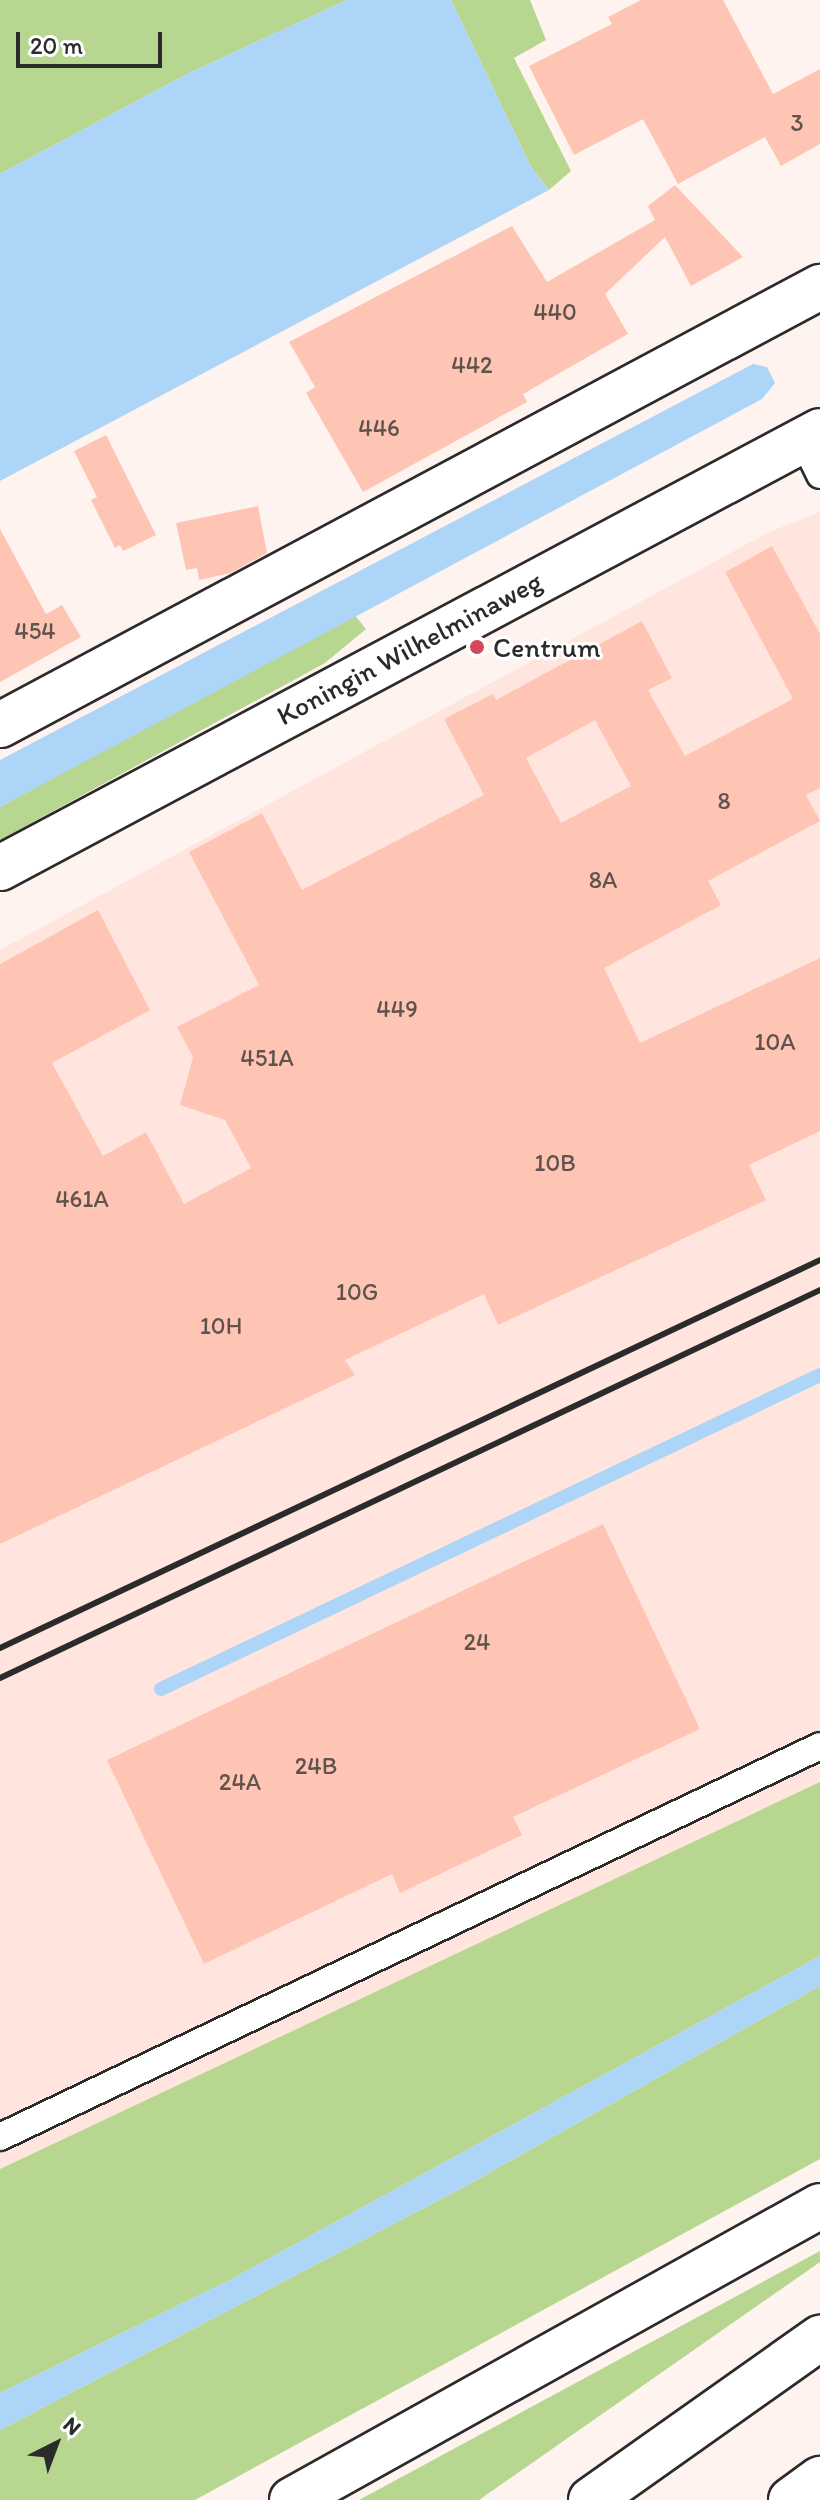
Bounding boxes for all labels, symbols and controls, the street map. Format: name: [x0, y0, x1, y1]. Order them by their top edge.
scale bar: [20, 16, 166, 66]
text: 20 m: [30, 31, 83, 60]
house number: 3: [790, 109, 804, 137]
house number: 440: [533, 298, 577, 326]
house number: 442: [451, 351, 493, 379]
house number: 446: [358, 414, 400, 442]
street label: Koningin Wilhelminaweg: [271, 564, 547, 732]
house number: 454: [14, 617, 56, 645]
place label: Centrum: [493, 630, 601, 664]
marker: Centrum: [468, 638, 486, 656]
house number: 8: [717, 787, 731, 815]
house number: 8A: [589, 866, 617, 894]
house number: 449: [376, 995, 418, 1023]
house number: 10A: [754, 1028, 796, 1056]
house number: 451A: [240, 1044, 294, 1072]
house number: 10B: [534, 1149, 576, 1177]
house number: 461A: [55, 1185, 109, 1213]
house number: 10G: [336, 1278, 378, 1306]
house number: 10H: [200, 1312, 242, 1340]
house number: 24: [463, 1628, 491, 1656]
house number: 24B: [295, 1752, 337, 1780]
house number: 24A: [219, 1768, 261, 1796]
north arrow: [16, 2404, 96, 2484]
text: N: [58, 2411, 87, 2441]

